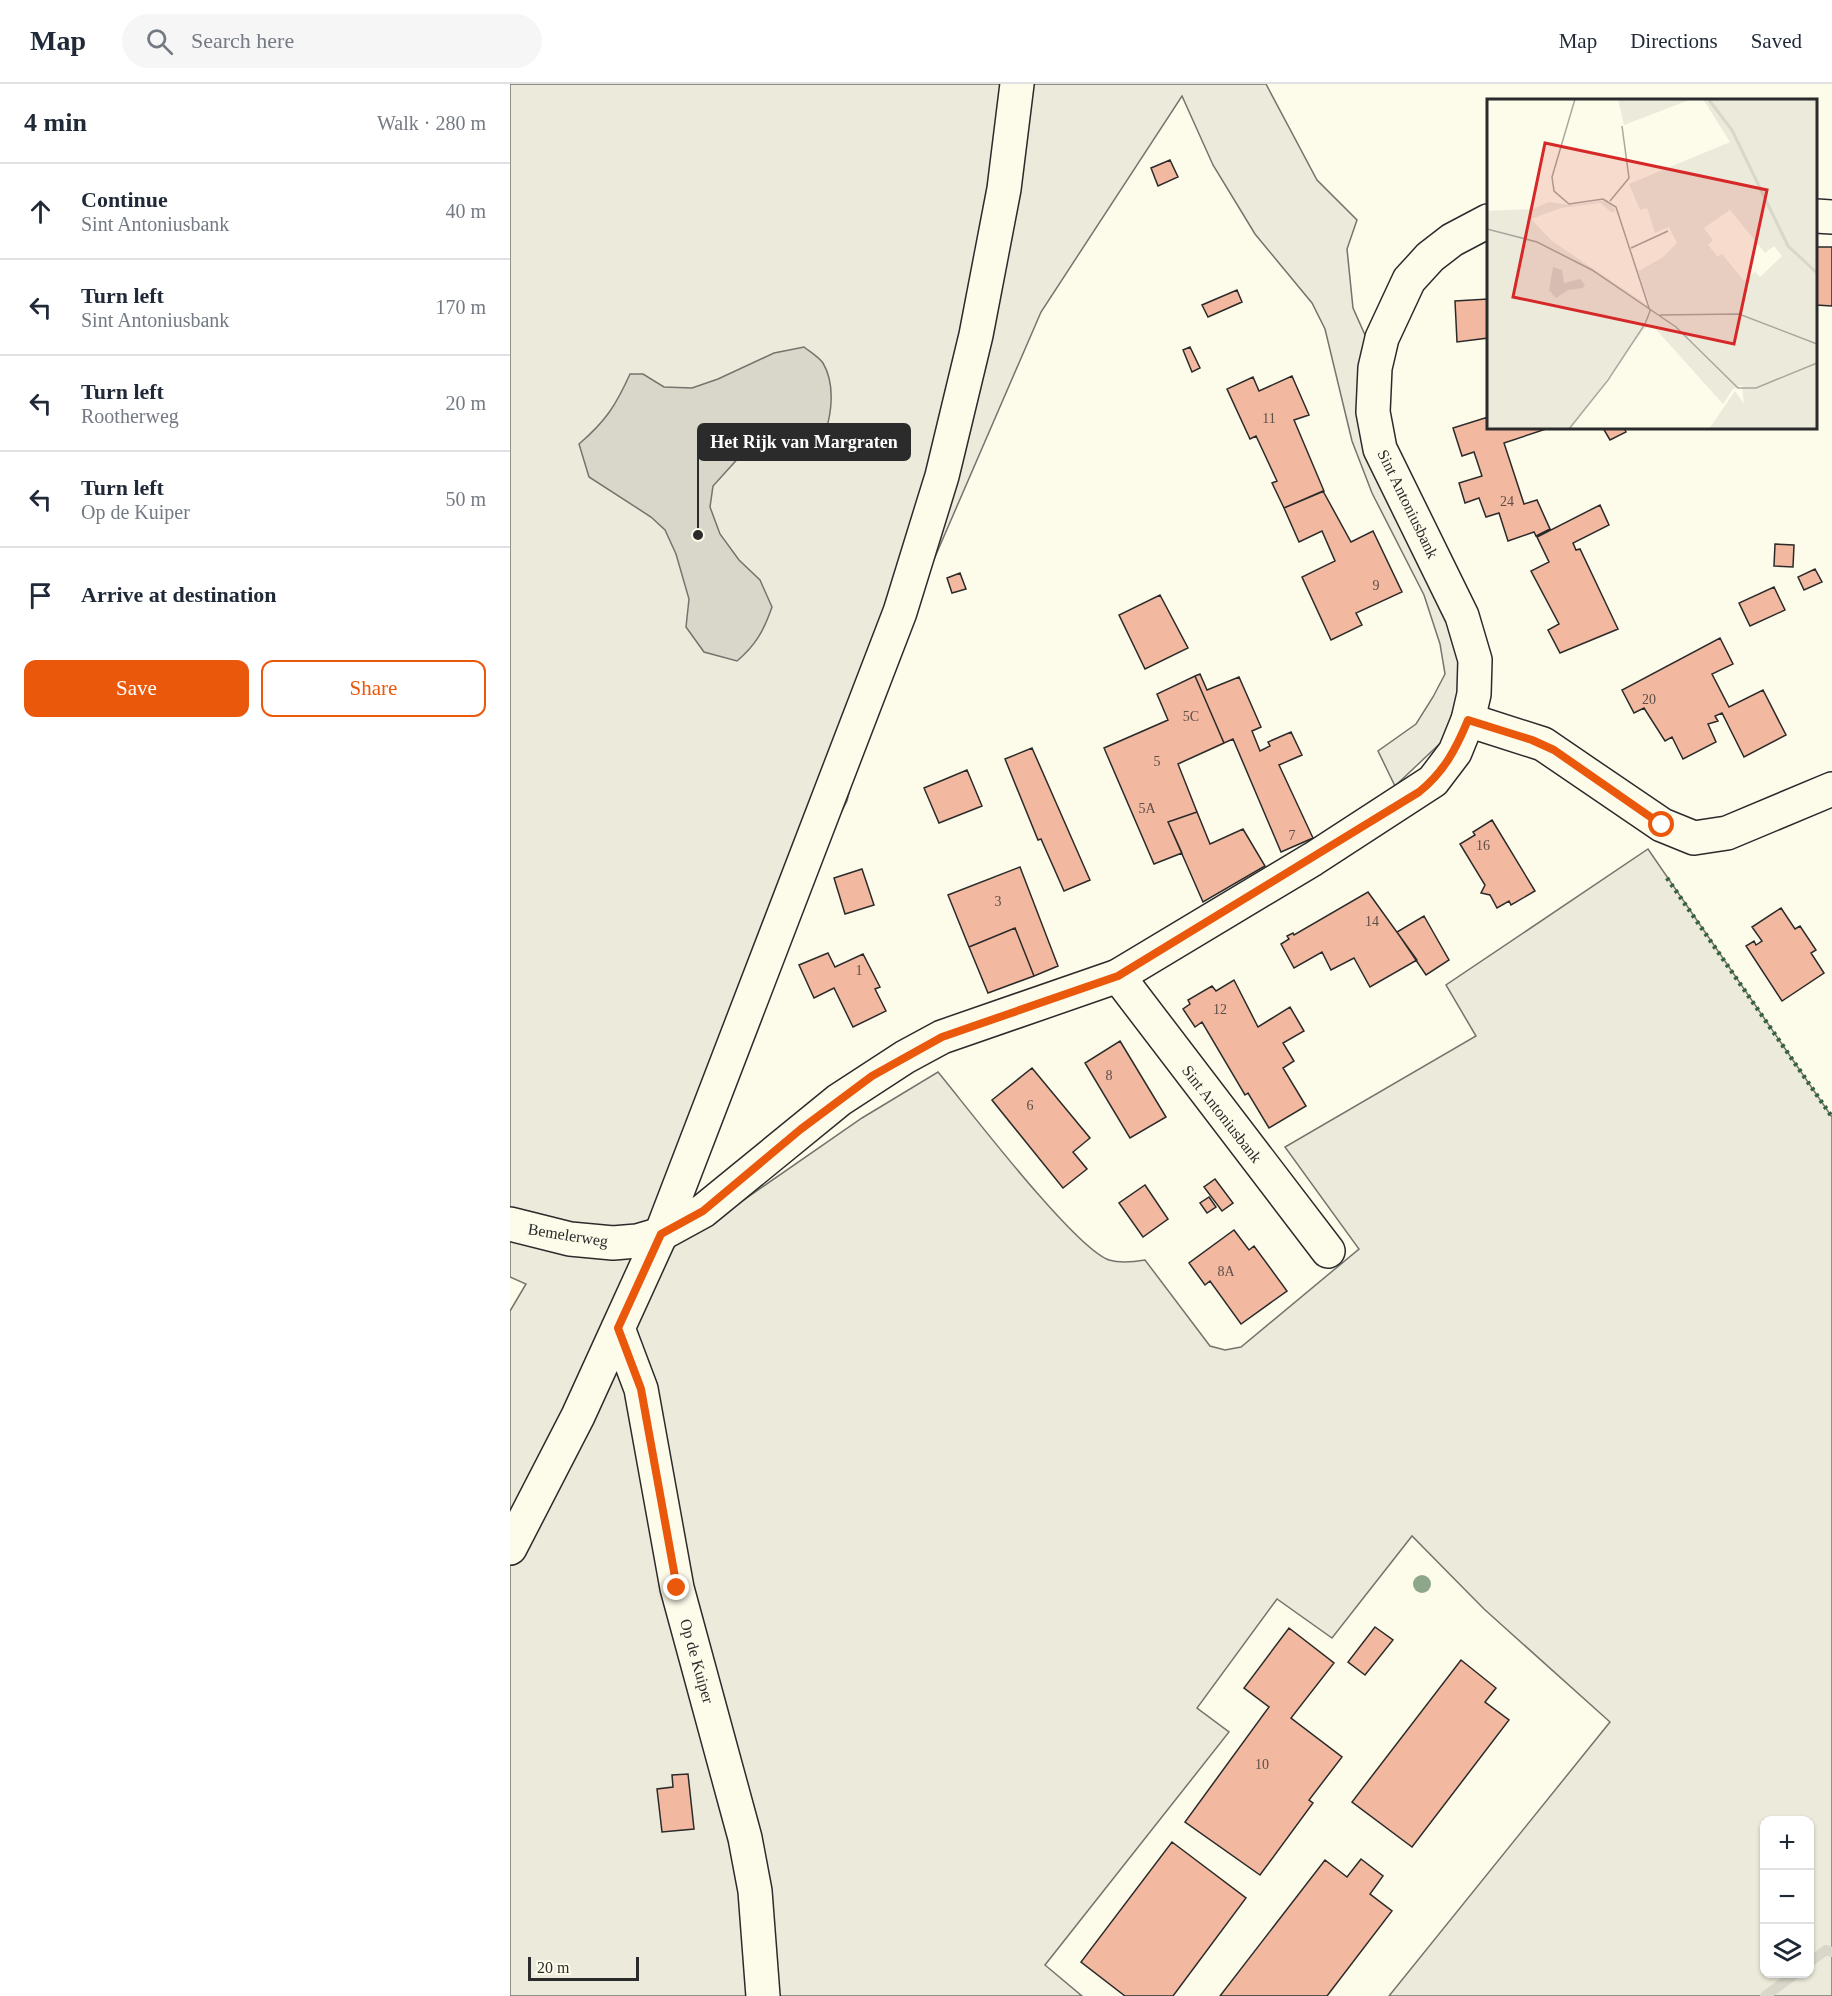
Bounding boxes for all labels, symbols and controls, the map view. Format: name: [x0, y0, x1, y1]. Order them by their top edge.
search box: [122, 14, 542, 68]
text: Map: [30, 25, 86, 56]
icon: search: [143, 25, 176, 58]
text: Search here: [191, 28, 294, 53]
text: Map: [1559, 29, 1597, 53]
text: Directions: [1630, 29, 1718, 53]
text: Saved: [1751, 29, 1802, 53]
inset map: [1487, 99, 1817, 429]
text: 4 min: [24, 108, 87, 137]
text: Walk · 280 m: [377, 112, 486, 134]
text: Continue: [81, 187, 168, 212]
icon: ahead: [24, 195, 57, 228]
text: 40 m: [445, 200, 486, 222]
text: Sint Antoniusbank: [81, 213, 229, 235]
text: Turn left: [81, 283, 164, 308]
icon: left: [24, 291, 57, 324]
text: 170 m: [435, 296, 486, 318]
text: Sint Antoniusbank: [81, 309, 229, 331]
text: Turn left: [81, 379, 164, 404]
icon: left: [24, 387, 57, 420]
text: 20 m: [445, 392, 486, 414]
text: Rootherweg: [81, 405, 179, 427]
house number: 11: [1262, 411, 1276, 426]
callout: Het Rijk van Margraten: [698, 424, 910, 460]
text: Het Rijk van Margraten: [710, 432, 898, 452]
street label: Sint Antoniusbank: [1374, 447, 1442, 561]
text: Turn left: [81, 475, 164, 500]
icon: left: [24, 483, 57, 516]
text: 50 m: [445, 488, 486, 510]
house number: 24: [1500, 494, 1514, 509]
text: Op de Kuiper: [81, 501, 190, 523]
house number: 9: [1373, 578, 1380, 593]
icon: arrive: [24, 579, 57, 612]
text: Arrive at destination: [81, 582, 277, 607]
button: Save: [24, 660, 249, 717]
button: Share: [261, 660, 486, 717]
house number: 20: [1642, 692, 1656, 707]
house number: 5C: [1183, 709, 1199, 724]
house number: 5: [1154, 754, 1161, 769]
house number: 5A: [1138, 801, 1156, 816]
route start: [1648, 811, 1674, 837]
house number: 7: [1289, 828, 1296, 843]
house number: 16: [1476, 838, 1490, 853]
house number: 3: [995, 894, 1002, 909]
house number: 14: [1365, 914, 1379, 929]
house number: 1: [856, 963, 863, 978]
house number: 12: [1213, 1002, 1227, 1017]
street label: Sint Antoniusbank: [1179, 1062, 1265, 1166]
house number: 8: [1106, 1068, 1113, 1083]
house number: 6: [1027, 1098, 1034, 1113]
street label: Bemelerweg: [527, 1220, 609, 1251]
house number: 8A: [1217, 1264, 1235, 1279]
route end: [663, 1574, 689, 1600]
street label: Op de Kuiper: [676, 1617, 717, 1706]
house number: 10: [1255, 1757, 1269, 1772]
map controls: [1760, 1816, 1814, 1978]
button: +: [1760, 1816, 1814, 1870]
button: −: [1760, 1870, 1814, 1924]
button: layers: [1760, 1924, 1814, 1978]
scale bar: [528, 1954, 639, 1982]
text: 20 m: [537, 1959, 569, 1976]

